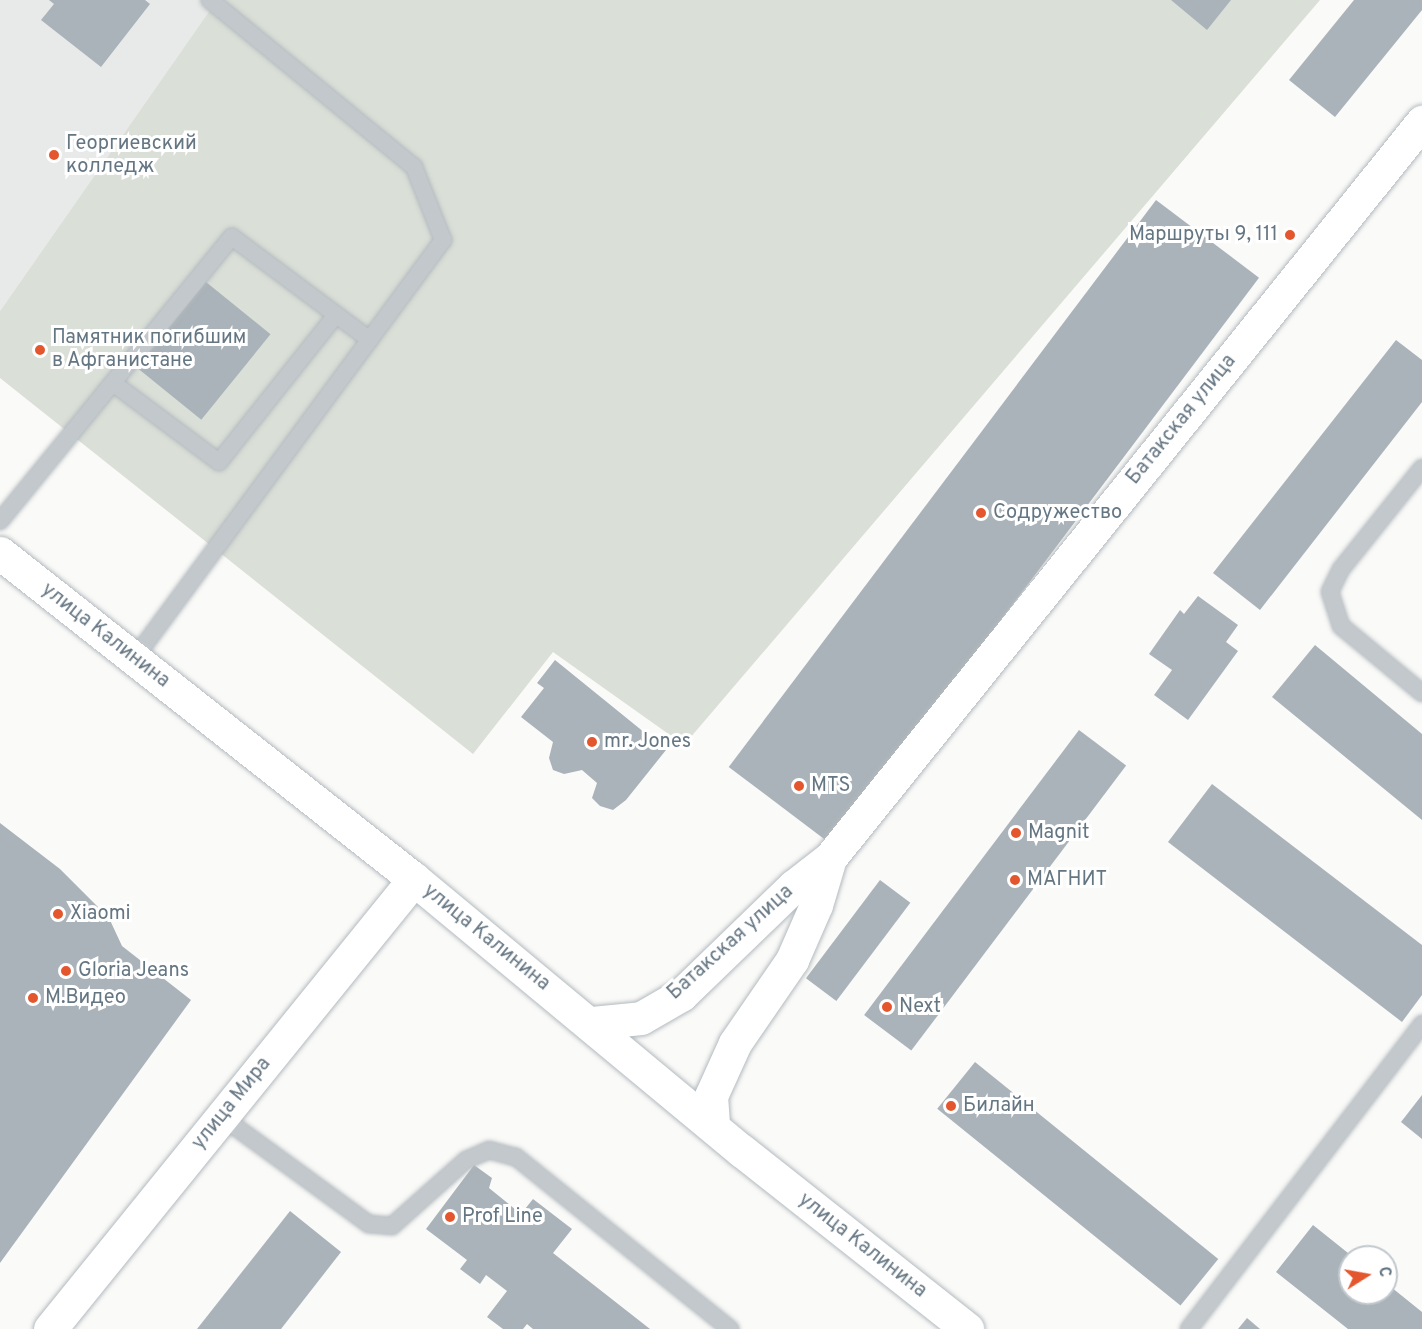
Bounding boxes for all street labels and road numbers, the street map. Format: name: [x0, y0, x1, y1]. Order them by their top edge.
street label: Батакская улица: [1122, 350, 1242, 490]
street label: улица Калинина: [36, 578, 174, 694]
street label: улица Калинина: [418, 879, 554, 997]
street label: Батакская улица: [663, 880, 799, 1006]
street label: улица Мира: [187, 1053, 277, 1155]
street label: улица Калинина: [793, 1188, 931, 1304]

